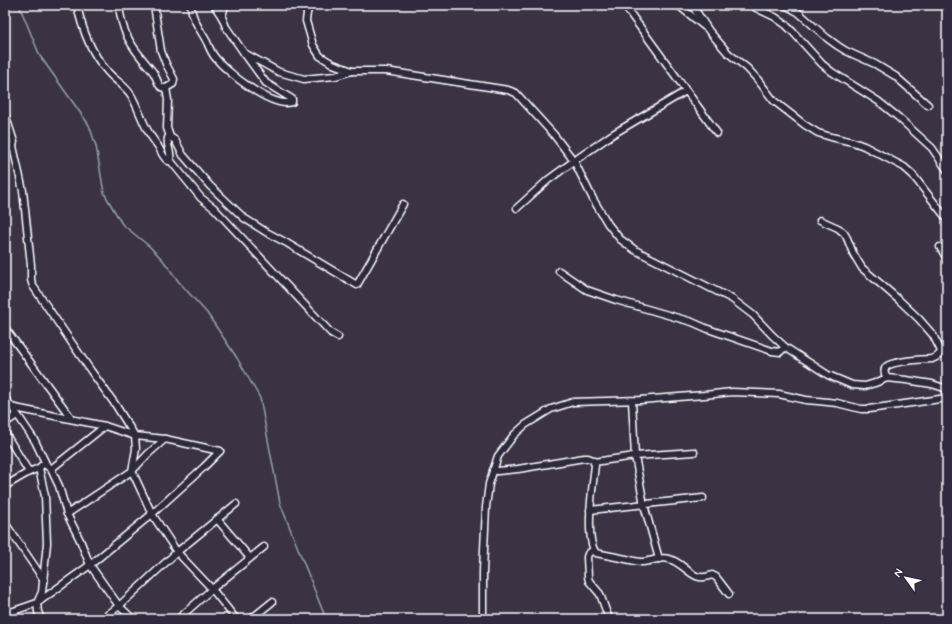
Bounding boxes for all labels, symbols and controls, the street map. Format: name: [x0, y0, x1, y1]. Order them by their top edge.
north arrow: [886, 558, 926, 598]
text: N: [891, 566, 906, 580]

